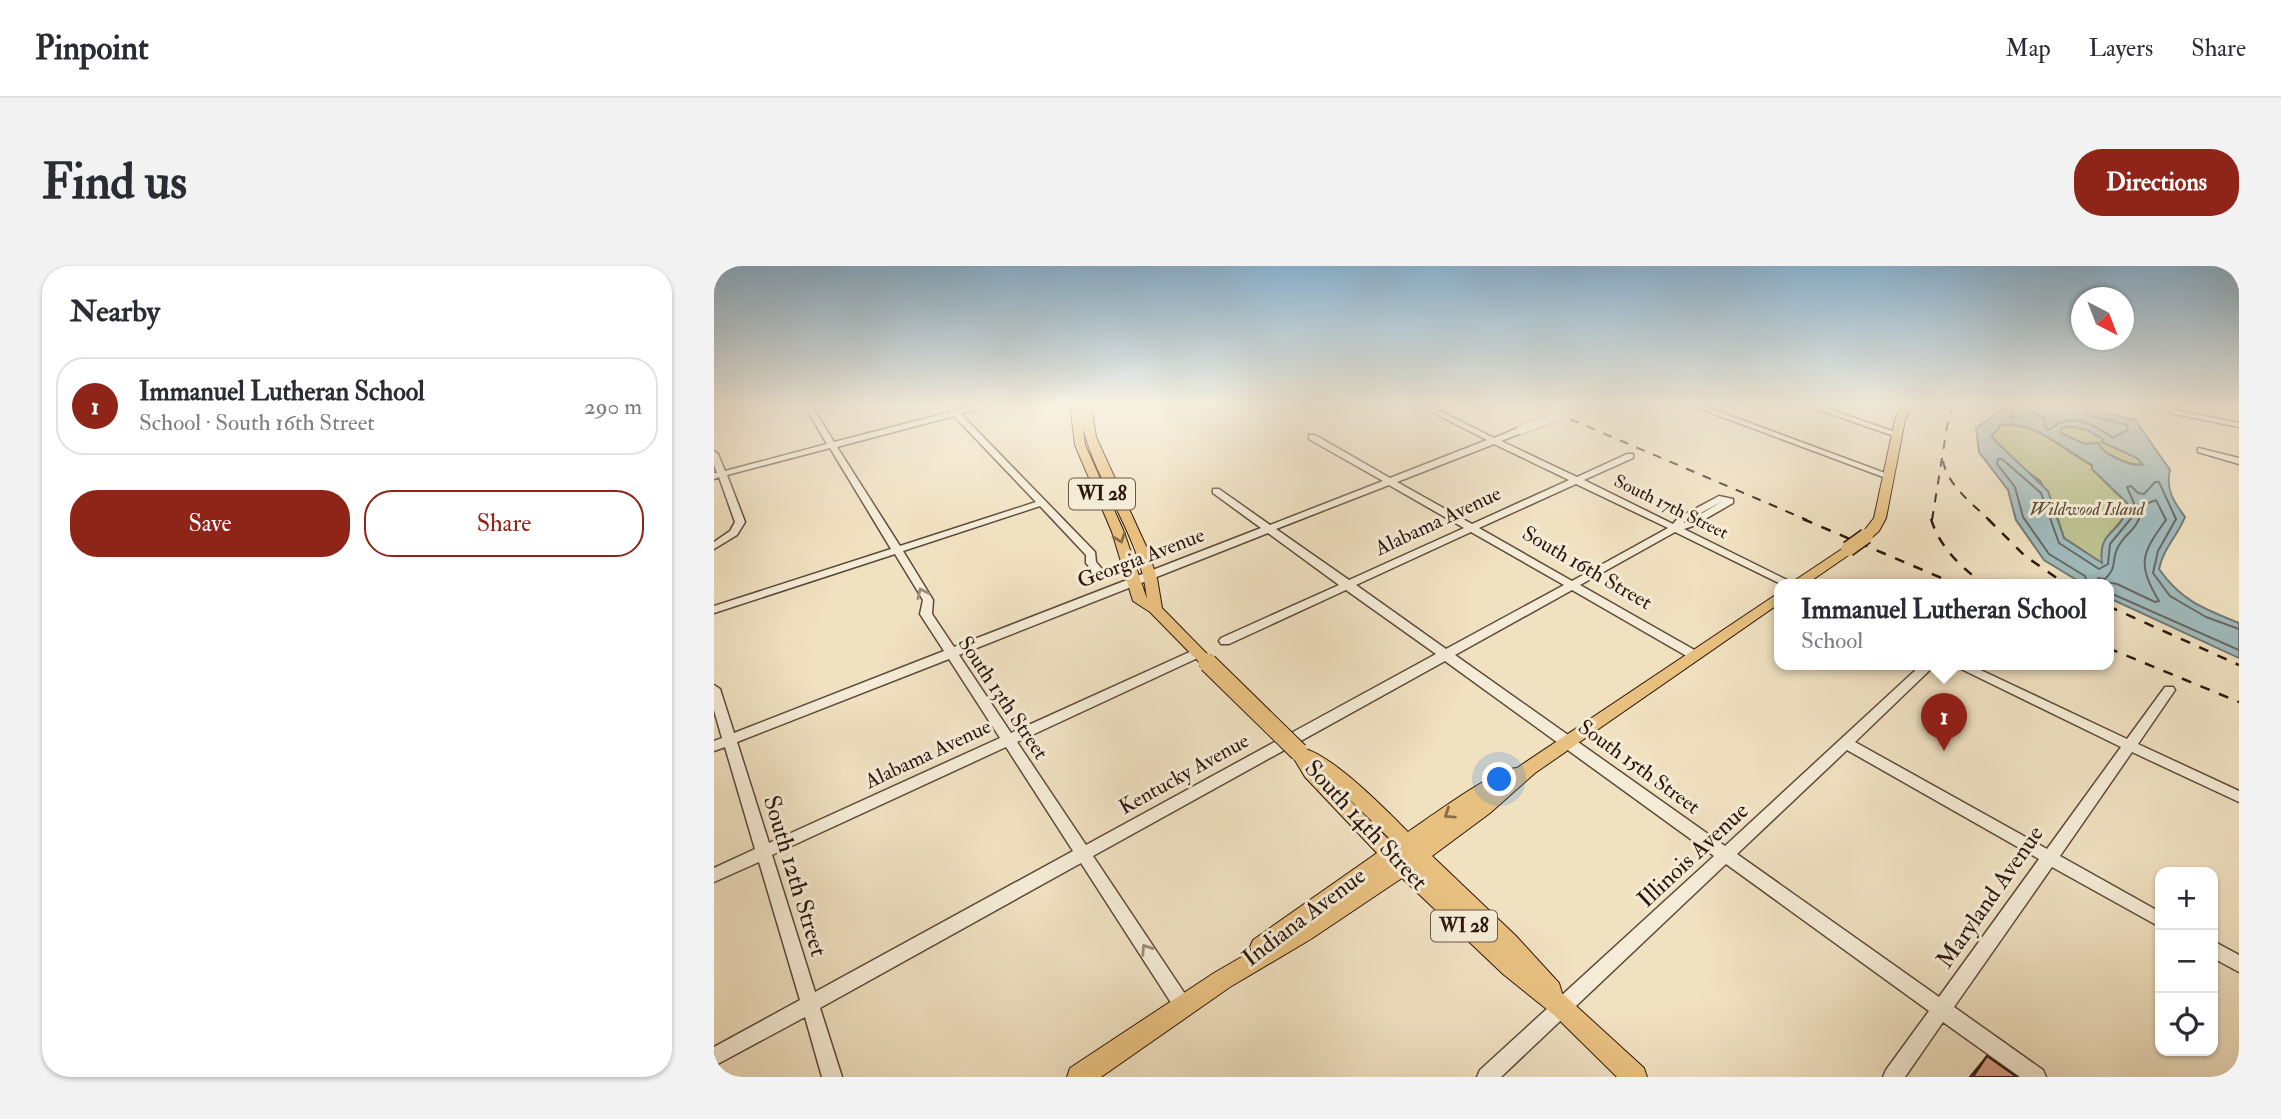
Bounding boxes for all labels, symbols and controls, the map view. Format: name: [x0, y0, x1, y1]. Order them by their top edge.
text: Pinpoint: [35, 28, 149, 69]
text: Map: [2006, 33, 2051, 64]
text: Layers: [2089, 33, 2153, 64]
text: Share: [2191, 33, 2246, 64]
button: Directions: [2074, 149, 2239, 216]
text: Find us: [42, 152, 187, 213]
north arrow: [2071, 287, 2134, 350]
text: Nearby: [70, 293, 160, 330]
text: Immanuel Lutheran School: [139, 376, 425, 408]
text: 1: [91, 392, 99, 421]
text: 290 m: [584, 392, 642, 421]
text: School · South 16th Street: [139, 408, 375, 437]
street label: South 17th Street: [1610, 469, 1732, 545]
road number: WI 28: [1069, 478, 1135, 510]
street label: Alabama Avenue: [1370, 480, 1506, 562]
button: Save: [70, 490, 350, 557]
button: Share: [364, 490, 644, 557]
park label: Wildwood Island: [2030, 498, 2146, 521]
street label: South 16th Street: [1517, 520, 1657, 616]
street label: Georgia Avenue: [1074, 521, 1209, 595]
one-way arrow: [1112, 532, 1126, 544]
popup: [1774, 579, 2114, 670]
one-way arrow: [916, 588, 930, 600]
text: Immanuel Lutheran School: [1801, 594, 2087, 626]
text: School: [1801, 626, 1863, 655]
street label: South 13th Street: [952, 631, 1054, 765]
pin: 1: [1921, 693, 1967, 751]
street label: Alabama Avenue: [860, 713, 996, 795]
street label: South 15th Street: [1573, 714, 1705, 820]
street label: Kentucky Avenue: [1114, 727, 1254, 821]
street label: South 14th Street: [1298, 753, 1435, 897]
your location: [1482, 762, 1516, 796]
street label: South 12th Street: [756, 792, 834, 960]
street label: Illinois Avenue: [1631, 795, 1755, 915]
one-way arrow: [1444, 806, 1457, 819]
street label: Maryland Avenue: [1929, 820, 2051, 974]
street label: Indiana Avenue: [1236, 860, 1372, 974]
map controls: [2155, 867, 2218, 1056]
button: +: [2155, 867, 2218, 930]
road number: WI 28: [1431, 911, 1497, 942]
button: −: [2155, 930, 2218, 993]
one-way arrow: [1142, 944, 1154, 957]
button: locate: [2155, 993, 2218, 1056]

